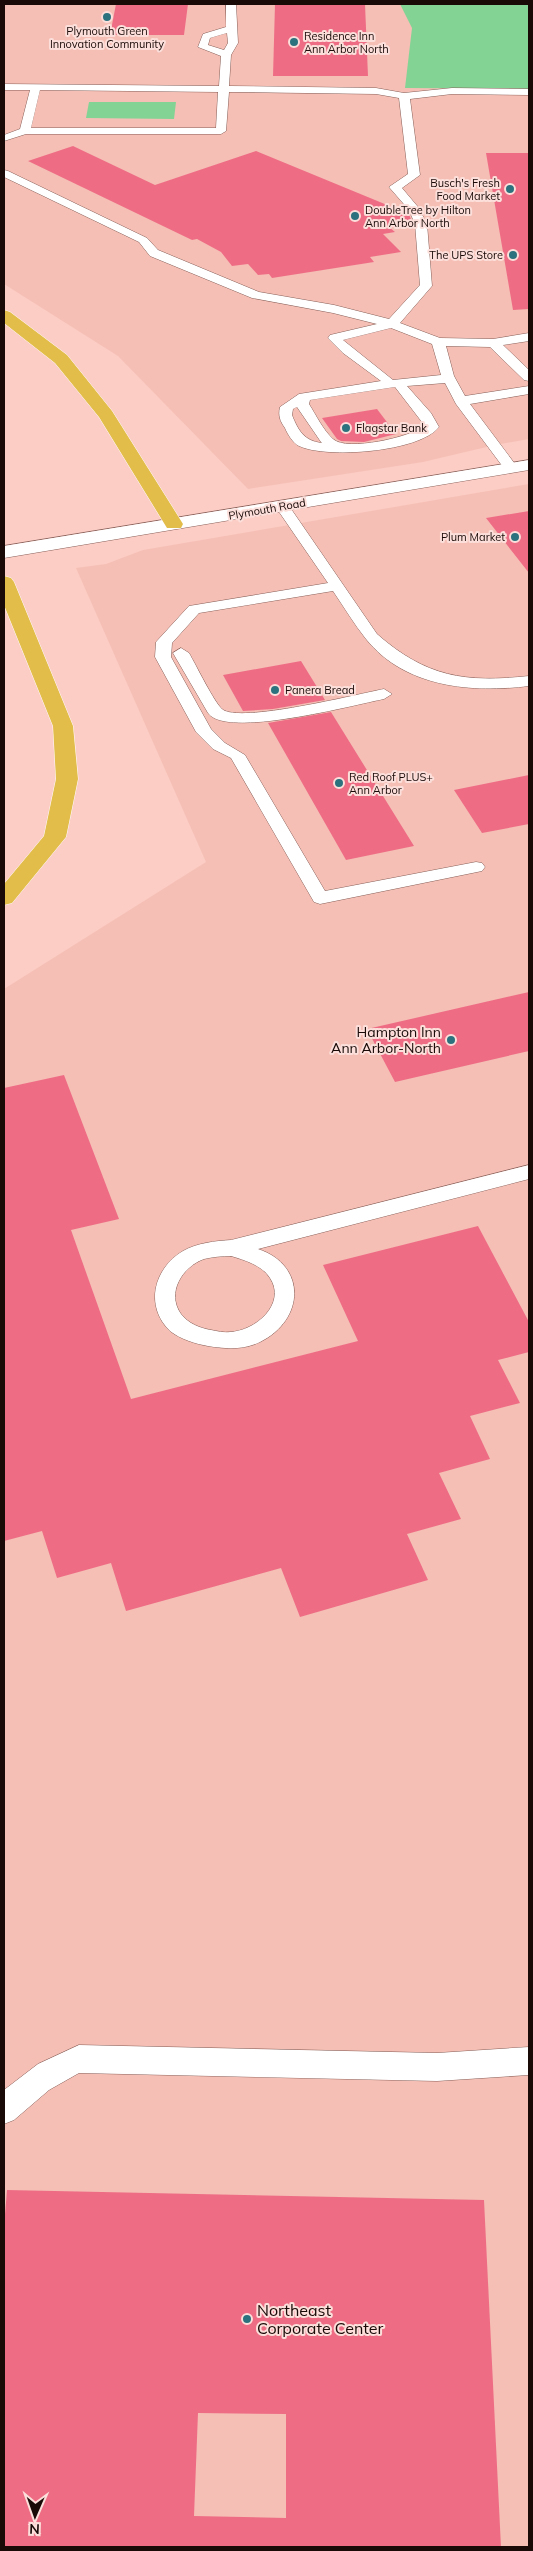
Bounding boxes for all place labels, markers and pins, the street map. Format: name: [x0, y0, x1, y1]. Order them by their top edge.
marker: Plymouth Green Innovation Community: [101, 11, 113, 23]
place label: Plymouth Green Innovation Community: [50, 24, 164, 51]
place label: Residence Inn Ann Arbor North: [304, 29, 389, 56]
marker: Residence Inn Ann Arbor North: [288, 36, 300, 48]
place label: Busch's Fresh Food Market: [430, 176, 500, 203]
marker: Busch's Fresh Food Market: [504, 183, 516, 195]
place label: DoubleTree by Hilton Ann Arbor North: [365, 203, 471, 230]
marker: DoubleTree by Hilton Ann Arbor North: [349, 210, 361, 222]
place label: The UPS Store: [429, 248, 503, 262]
marker: The UPS Store: [507, 249, 519, 261]
place label: Flagstar Bank: [356, 421, 427, 435]
marker: Flagstar Bank: [340, 422, 352, 434]
place label: Plum Market: [441, 530, 505, 544]
marker: Plum Market: [509, 531, 521, 543]
place label: Panera Bread: [285, 683, 355, 697]
marker: Panera Bread: [269, 684, 281, 696]
place label: Red Roof PLUS+ Ann Arbor: [349, 770, 433, 797]
marker: Red Roof PLUS+ Ann Arbor: [333, 777, 345, 789]
place label: Hampton Inn Ann Arbor-North: [331, 1023, 441, 1057]
marker: Hampton Inn Ann Arbor-North: [445, 1034, 457, 1046]
place label: Northeast Corporate Center: [257, 2300, 383, 2338]
marker: Northeast Corporate Center: [241, 2313, 253, 2325]

